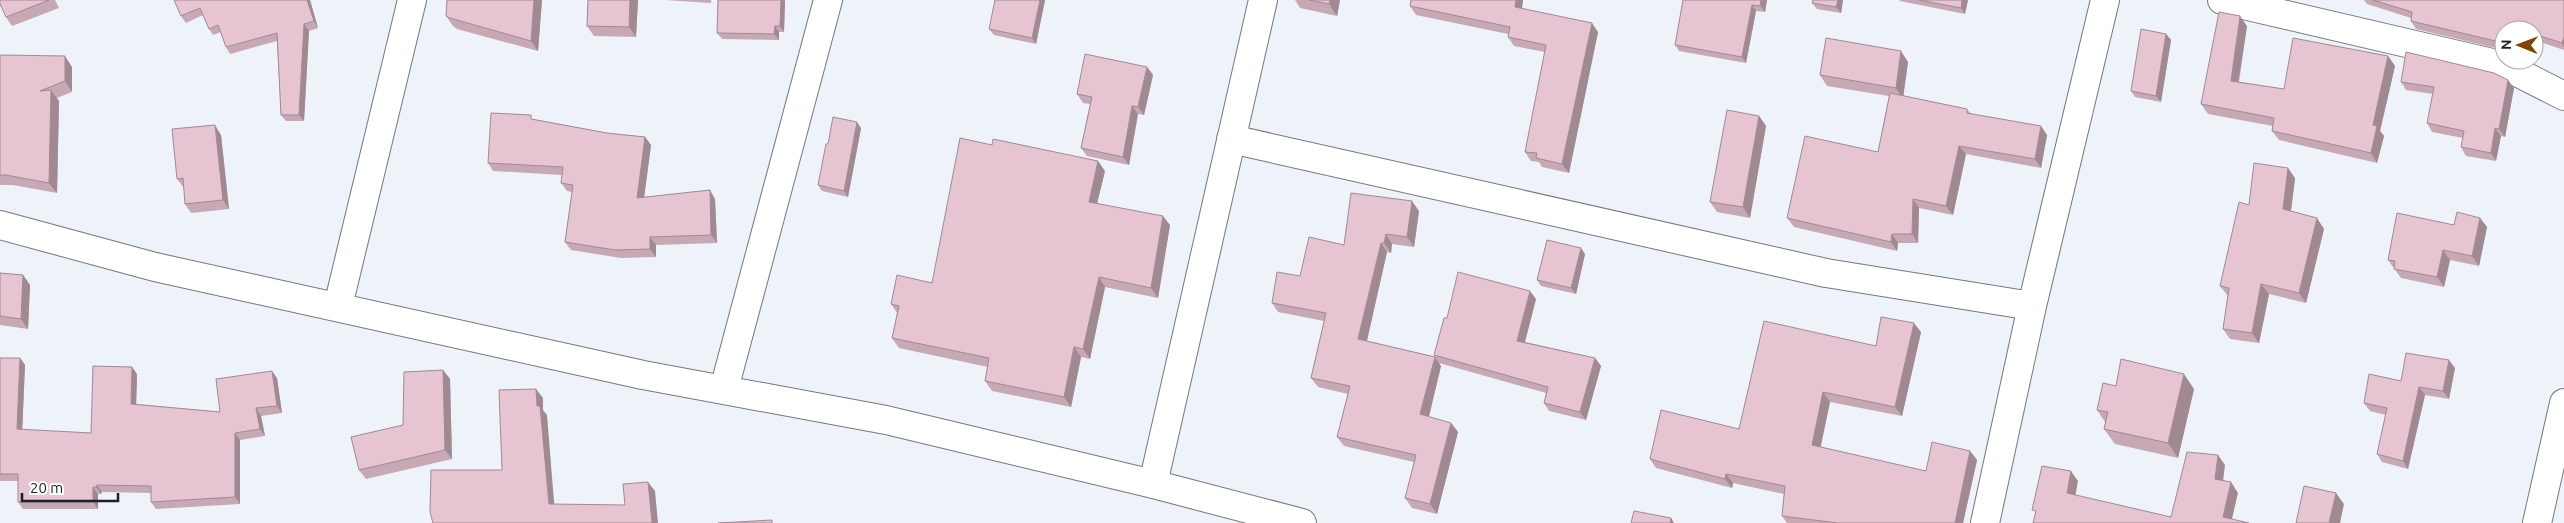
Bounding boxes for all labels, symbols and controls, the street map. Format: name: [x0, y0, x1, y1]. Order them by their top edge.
north arrow: [2494, 20, 2544, 70]
text: N: [2498, 39, 2514, 50]
scale bar: [22, 470, 119, 502]
text: 20 m: [30, 479, 63, 496]

